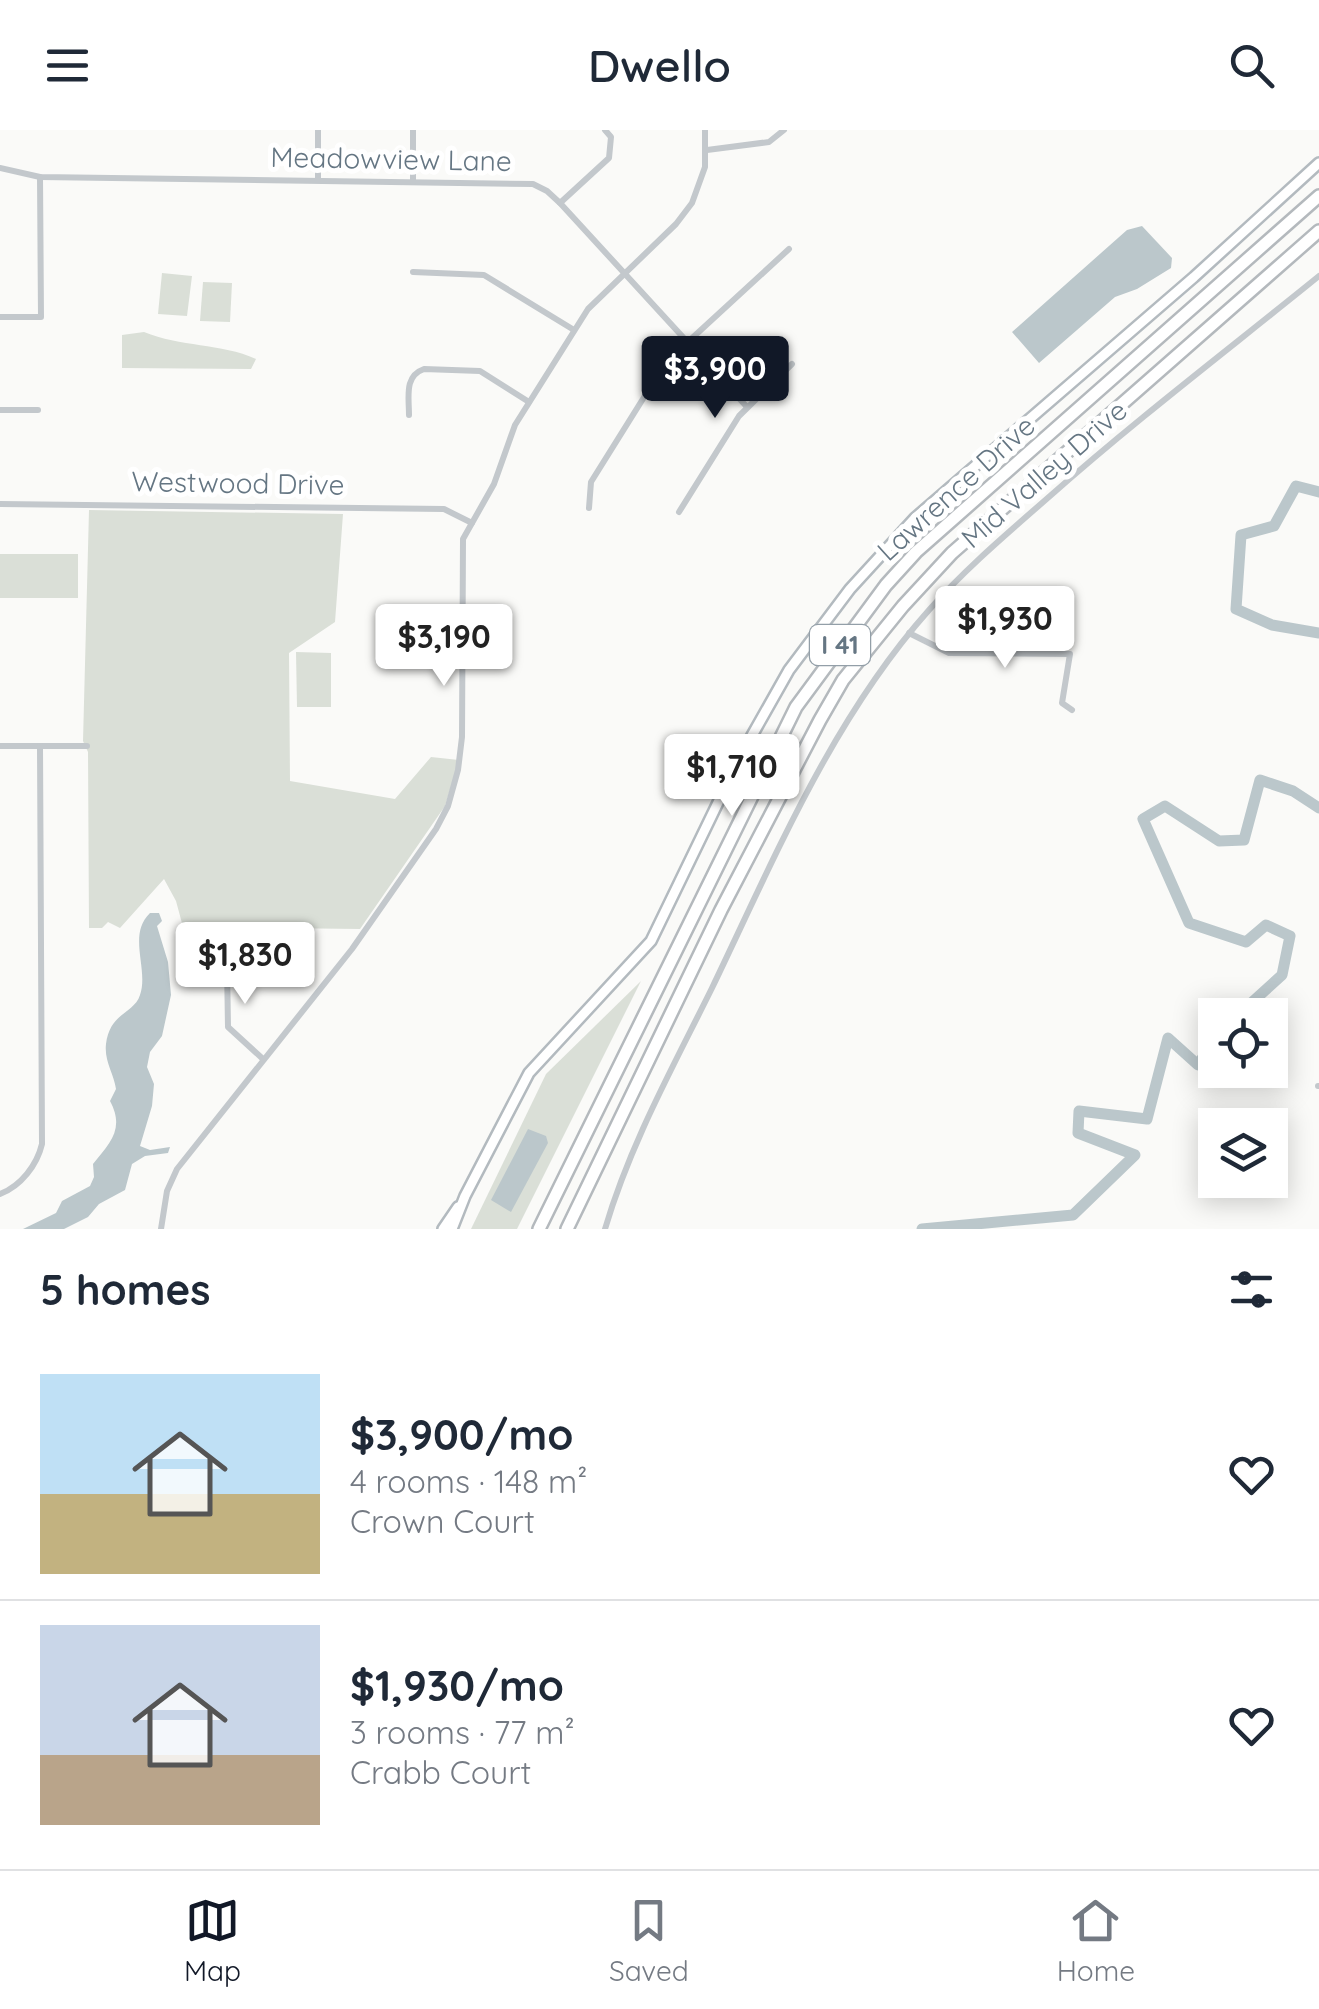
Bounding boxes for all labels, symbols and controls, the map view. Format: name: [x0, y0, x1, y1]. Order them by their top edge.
text: Dwello: [588, 37, 731, 93]
icon: menu: [40, 38, 95, 93]
icon: search: [1224, 38, 1279, 93]
street label: Meadowview Lane: [270, 139, 512, 178]
pin: $3,900: [634, 336, 796, 421]
text: $3,900: [664, 348, 766, 388]
street label: Mid Valley Drive: [954, 392, 1134, 555]
street label: Lawrence Drive: [870, 408, 1042, 568]
street label: Westwood Drive: [131, 463, 345, 502]
pin: $1,930: [924, 586, 1086, 671]
text: $1,930: [957, 598, 1053, 638]
pin: $3,190: [363, 604, 525, 689]
text: $3,190: [397, 616, 491, 656]
road number: I 41: [810, 625, 870, 665]
pin: $1,710: [651, 734, 813, 819]
text: $1,710: [686, 746, 778, 786]
pin: $1,830: [164, 922, 326, 1007]
text: $1,830: [198, 934, 292, 974]
map controls: [1198, 998, 1288, 1198]
button: locate: [1198, 998, 1288, 1088]
button: layers: [1198, 1108, 1288, 1198]
icon: filters: [1224, 1262, 1279, 1317]
text: 5 homes: [40, 1263, 211, 1316]
text: $3,900/mo: [350, 1408, 573, 1461]
icon: home: [120, 1414, 240, 1534]
icon: heart: [1224, 1447, 1279, 1502]
text: 4 rooms · 148 m²: [350, 1461, 587, 1501]
text: Crown Court: [350, 1501, 535, 1541]
text: $1,930/mo: [350, 1659, 564, 1712]
icon: home: [120, 1665, 240, 1785]
icon: heart: [1224, 1698, 1279, 1753]
text: 3 rooms · 77 m²: [350, 1712, 575, 1752]
text: Crabb Court: [350, 1752, 531, 1792]
tab: Map: [184, 1893, 241, 1988]
tab: Saved: [609, 1893, 689, 1988]
tab: Home: [1057, 1893, 1135, 1988]

